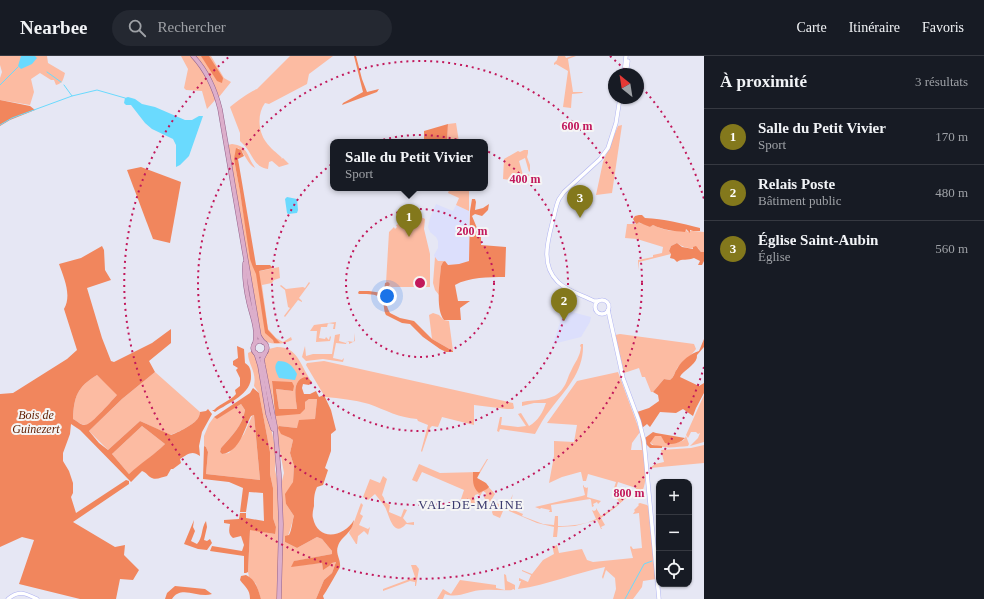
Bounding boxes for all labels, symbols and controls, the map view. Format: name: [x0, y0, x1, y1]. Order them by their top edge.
search box: [112, 10, 392, 46]
text: Nearbee: [20, 17, 88, 38]
icon: search: [126, 17, 148, 39]
text: Rechercher: [158, 19, 226, 35]
text: Carte: [796, 20, 827, 35]
text: Itinéraire: [849, 20, 900, 35]
text: Favoris: [922, 20, 964, 35]
north arrow: [608, 68, 644, 104]
text: À proximité: [720, 72, 807, 91]
text: 3 résultats: [915, 74, 968, 89]
text: 600 m: [562, 119, 593, 133]
text: Salle du Petit Vivier: [758, 120, 886, 136]
text: 1: [730, 129, 736, 144]
text: 170 m: [935, 129, 968, 144]
text: Sport: [758, 137, 786, 152]
popup: [330, 139, 488, 191]
text: Salle du Petit Vivier: [345, 149, 473, 165]
text: Sport: [345, 166, 373, 181]
text: 400 m: [510, 172, 541, 186]
text: Relais Poste: [758, 176, 835, 192]
pin: 3: [567, 185, 593, 218]
text: 2: [730, 185, 736, 200]
text: 480 m: [935, 185, 968, 200]
text: Bâtiment public: [758, 193, 841, 208]
pin: 1: [396, 204, 422, 237]
text: 200 m: [457, 224, 488, 238]
text: Église Saint-Aubin: [758, 232, 878, 248]
text: 3: [730, 241, 736, 256]
text: 560 m: [935, 241, 968, 256]
text: Église: [758, 249, 791, 264]
centre of rings: [413, 276, 427, 290]
your location: [377, 286, 397, 306]
pin: 2: [551, 288, 577, 321]
park label: Bois de Guinezert: [12, 408, 60, 436]
map controls: [656, 479, 692, 587]
button: +: [656, 479, 692, 515]
text: 800 m: [614, 486, 645, 500]
district label: VAL-DE-MAINE: [418, 497, 524, 512]
button: −: [656, 515, 692, 551]
button: locate: [656, 551, 692, 587]

